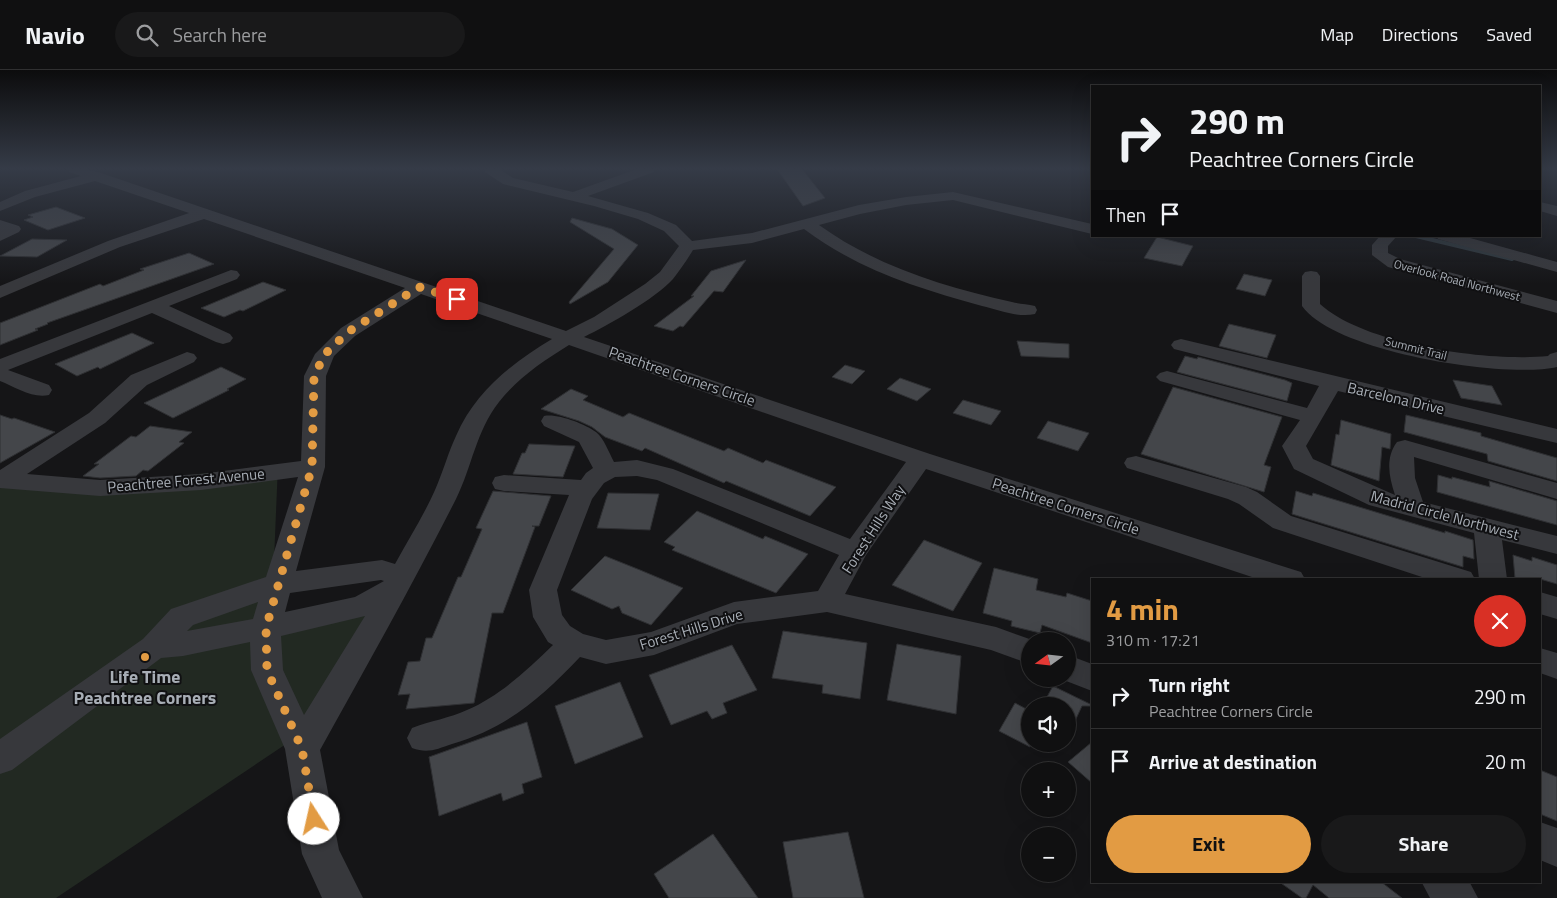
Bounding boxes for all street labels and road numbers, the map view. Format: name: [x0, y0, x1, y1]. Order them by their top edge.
street label: Overlook Road Northwest: [1392, 254, 1523, 306]
street label: Summit Trail: [1383, 331, 1449, 365]
street label: Peachtree Corners Circle: [606, 340, 758, 412]
street label: Barcelona Drive: [1345, 376, 1447, 420]
street label: Peachtree Forest Avenue: [106, 462, 266, 498]
street label: Peachtree Corners Circle: [989, 471, 1143, 541]
street label: Forest Hills Way: [836, 480, 910, 578]
street label: Madrid Circle Northwest: [1368, 484, 1522, 546]
street label: Forest Hills Drive: [636, 602, 746, 656]

